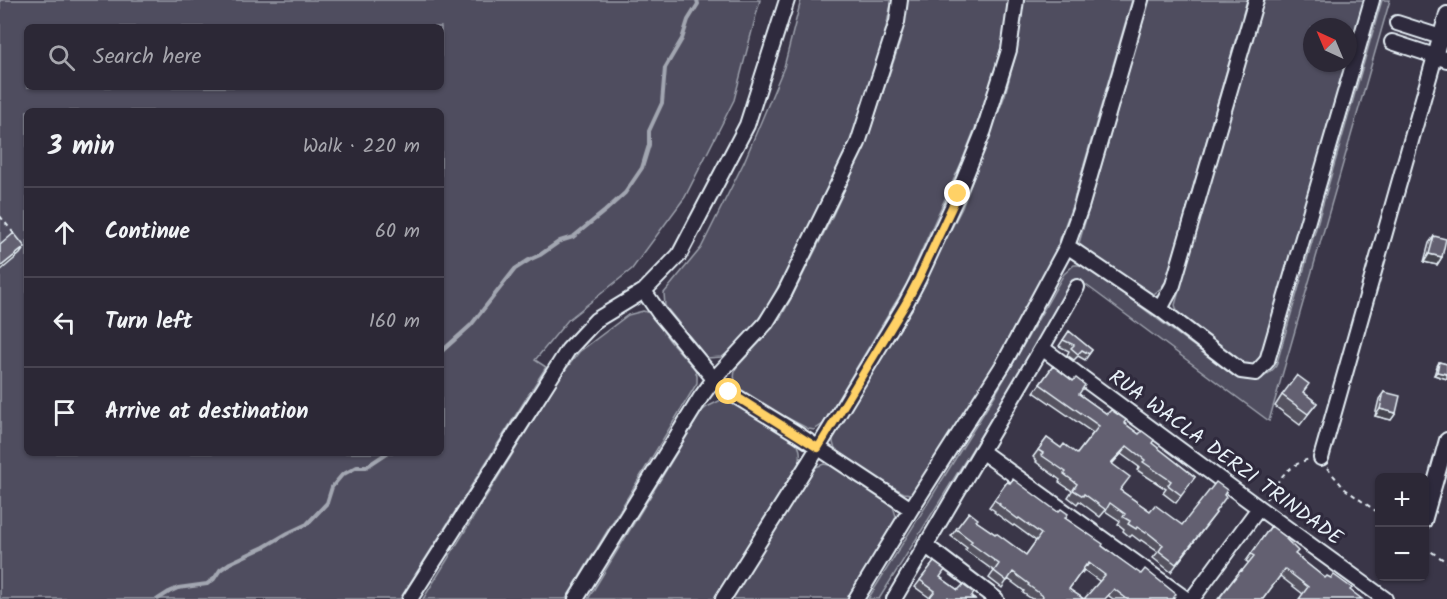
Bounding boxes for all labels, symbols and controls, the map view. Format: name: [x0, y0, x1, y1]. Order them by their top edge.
north arrow: [1303, 18, 1357, 72]
search box: [24, 24, 444, 90]
text: Search here: [93, 40, 201, 75]
icon: search: [45, 41, 78, 74]
text: 3 min: [48, 126, 115, 168]
text: Walk · 220 m: [303, 131, 420, 163]
route end: [944, 180, 970, 206]
text: Continue: [105, 215, 190, 250]
icon: ahead: [48, 216, 81, 249]
text: 60 m: [375, 216, 420, 248]
text: Turn left: [105, 305, 192, 340]
icon: left: [48, 306, 81, 339]
text: 160 m: [369, 306, 420, 338]
street label: RUA WACLA DERZI TRINDADE: [1101, 362, 1350, 555]
route start: [715, 378, 741, 404]
text: Arrive at destination: [105, 395, 308, 430]
icon: arrive: [48, 396, 81, 429]
map controls: [1375, 473, 1429, 581]
button: +: [1375, 473, 1429, 527]
button: −: [1375, 527, 1429, 581]

